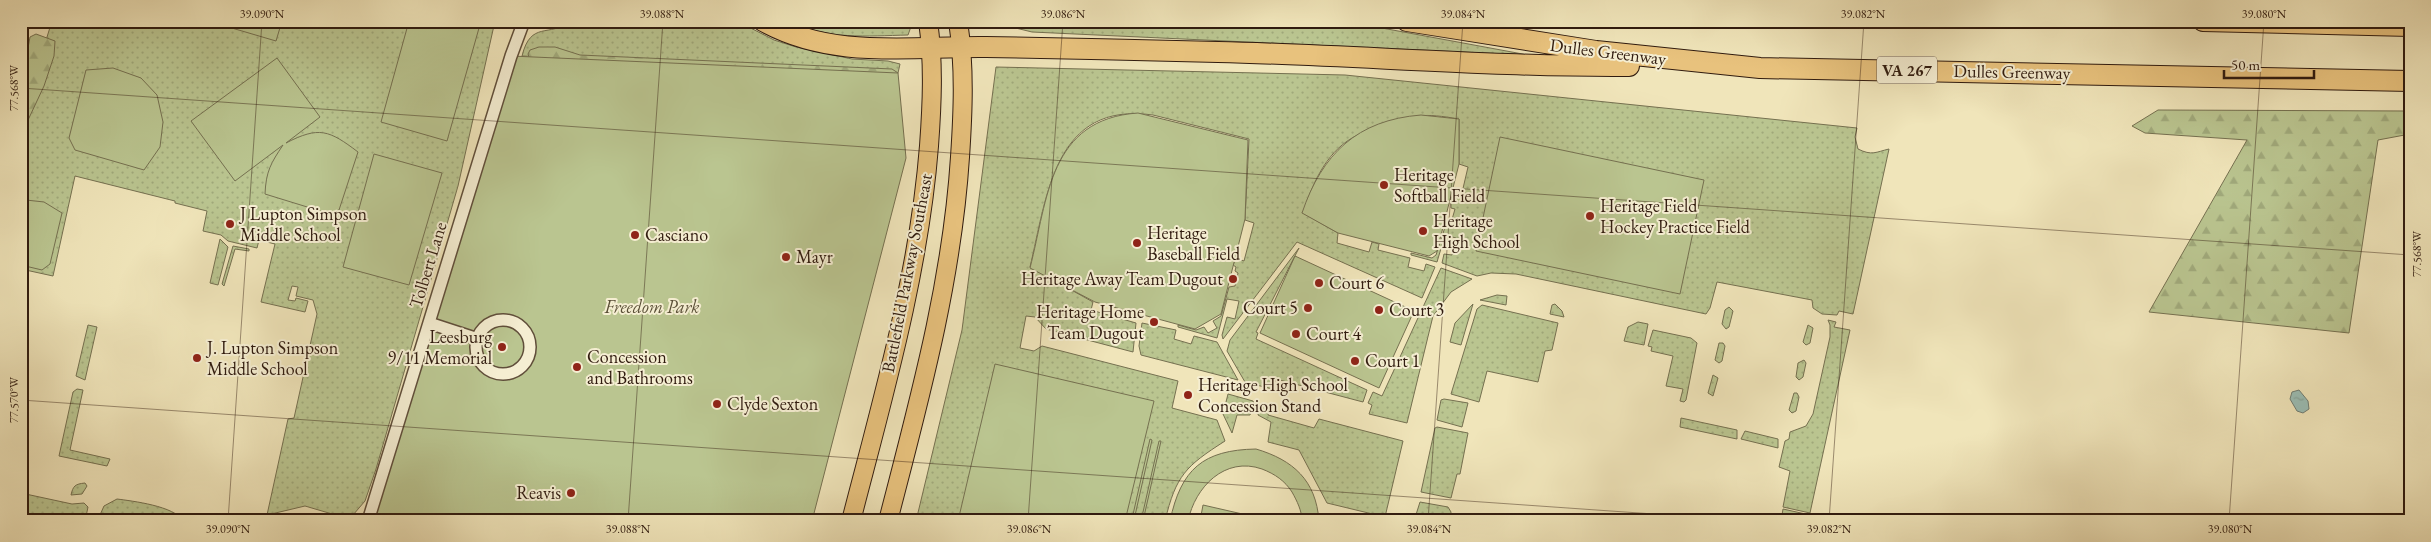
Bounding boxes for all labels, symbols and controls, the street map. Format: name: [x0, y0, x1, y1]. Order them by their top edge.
text: 39.090°N: [240, 6, 285, 22]
text: 39.088°N: [640, 6, 685, 22]
text: 39.086°N: [1041, 6, 1086, 22]
text: 39.084°N: [1441, 6, 1486, 22]
text: 39.082°N: [1841, 6, 1886, 22]
text: 39.080°N: [2242, 6, 2287, 22]
street label: Dulles Greenway: [1549, 33, 1668, 70]
scale bar: [2224, 48, 2314, 80]
text: 50 m: [2231, 55, 2260, 74]
road number: VA 267: [1877, 56, 1937, 84]
street label: Dulles Greenway: [1953, 59, 2071, 84]
text: 77.568°W: [6, 64, 22, 111]
place label: Heritage Softball Field: [1394, 163, 1486, 207]
street label: Battlefield Parkway Southeast: [876, 171, 937, 374]
marker: Heritage Softball Field: [1378, 179, 1390, 191]
place label: Heritage Field Hockey Practice Field: [1600, 194, 1751, 238]
place label: J Lupton Simpson Middle School: [238, 202, 368, 246]
place label: Heritage High School: [1433, 209, 1520, 253]
marker: Heritage Field Hockey Practice Field: [1584, 210, 1596, 222]
marker: J Lupton Simpson Middle School: [224, 218, 236, 230]
street label: Tolbert Lane: [404, 219, 452, 311]
place label: Heritage Baseball Field: [1147, 221, 1241, 265]
place label: Casciano: [645, 223, 708, 246]
marker: Heritage High School: [1417, 225, 1429, 237]
marker: Casciano: [629, 229, 641, 241]
text: 77.568°W: [2409, 230, 2425, 277]
marker: Heritage Baseball Field: [1131, 237, 1143, 249]
place label: Mayr: [796, 245, 833, 268]
marker: Mayr: [780, 251, 792, 263]
place label: Heritage Away Team Dugout: [1021, 267, 1223, 290]
place label: Court 6: [1329, 271, 1384, 294]
marker: Heritage Away Team Dugout: [1227, 273, 1239, 285]
marker: Court 6: [1313, 277, 1325, 289]
park label: Freedom Park: [603, 295, 700, 318]
place label: Court 5: [1243, 296, 1298, 319]
place label: Court 3: [1389, 298, 1444, 321]
place label: Heritage Home Team Dugout: [1036, 300, 1144, 344]
marker: Court 5: [1302, 302, 1314, 314]
marker: Court 3: [1373, 304, 1385, 316]
marker: Heritage Home Team Dugout: [1148, 316, 1160, 328]
place label: Court 4: [1306, 322, 1361, 345]
place label: Leesburg 9/11 Memorial: [388, 325, 492, 369]
marker: Court 4: [1290, 328, 1302, 340]
place label: J. Lupton Simpson Middle School: [205, 336, 339, 380]
marker: Leesburg 9/11 Memorial: [496, 341, 508, 353]
place label: Concession and Bathrooms: [587, 345, 693, 389]
place label: Court 1: [1365, 349, 1420, 372]
marker: J. Lupton Simpson Middle School: [191, 352, 203, 364]
marker: Court 1: [1349, 355, 1361, 367]
marker: Concession and Bathrooms: [571, 361, 583, 373]
place label: Heritage High School Concession Stand: [1198, 373, 1348, 417]
text: 77.570°W: [6, 376, 22, 423]
marker: Heritage High School Concession Stand: [1182, 389, 1194, 401]
place label: Clyde Sexton: [727, 392, 819, 415]
marker: Clyde Sexton: [711, 398, 723, 410]
place label: Reavis: [516, 481, 561, 504]
marker: Reavis: [565, 487, 577, 499]
text: 39.090°N: [206, 521, 251, 537]
text: 39.088°N: [606, 521, 651, 537]
text: 39.086°N: [1007, 521, 1052, 537]
text: 39.084°N: [1407, 521, 1452, 537]
text: 39.082°N: [1807, 521, 1852, 537]
text: 39.080°N: [2208, 521, 2253, 537]

